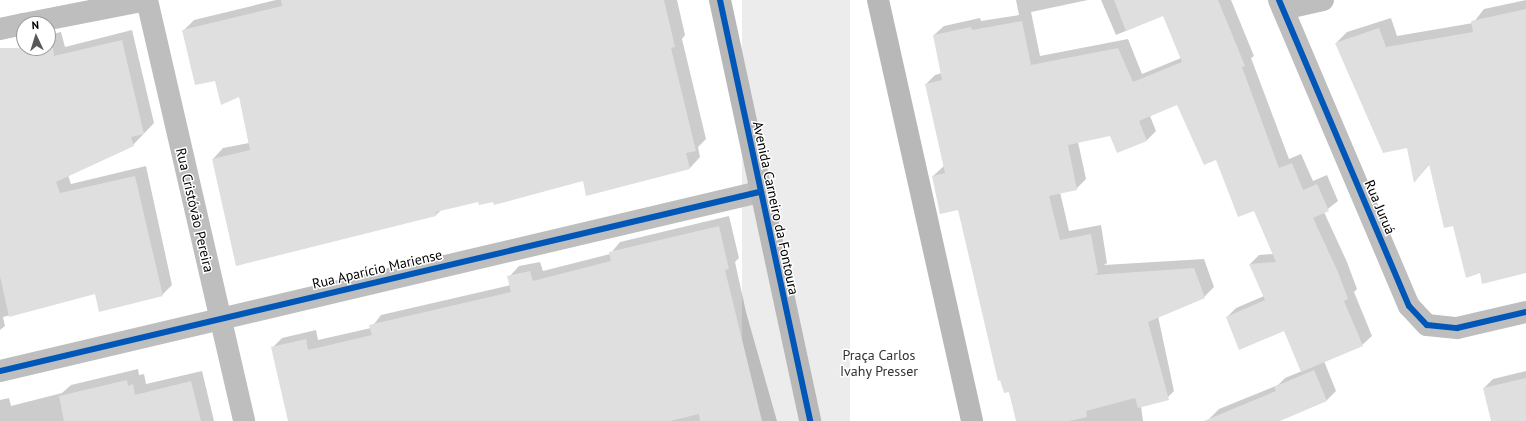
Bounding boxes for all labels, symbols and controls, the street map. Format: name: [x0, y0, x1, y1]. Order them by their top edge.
north arrow: [16, 16, 56, 56]
text: N: [31, 18, 39, 32]
street label: Avenida Carneiro da Fontoura: [749, 120, 803, 296]
street label: Rua Cristóvão Pereira: [173, 146, 217, 274]
street label: Rua Juruá: [1361, 177, 1399, 237]
street label: Rua Aparício Mariense: [310, 246, 444, 292]
park label: Praça Carlos Ivahy Presser: [840, 347, 918, 380]

